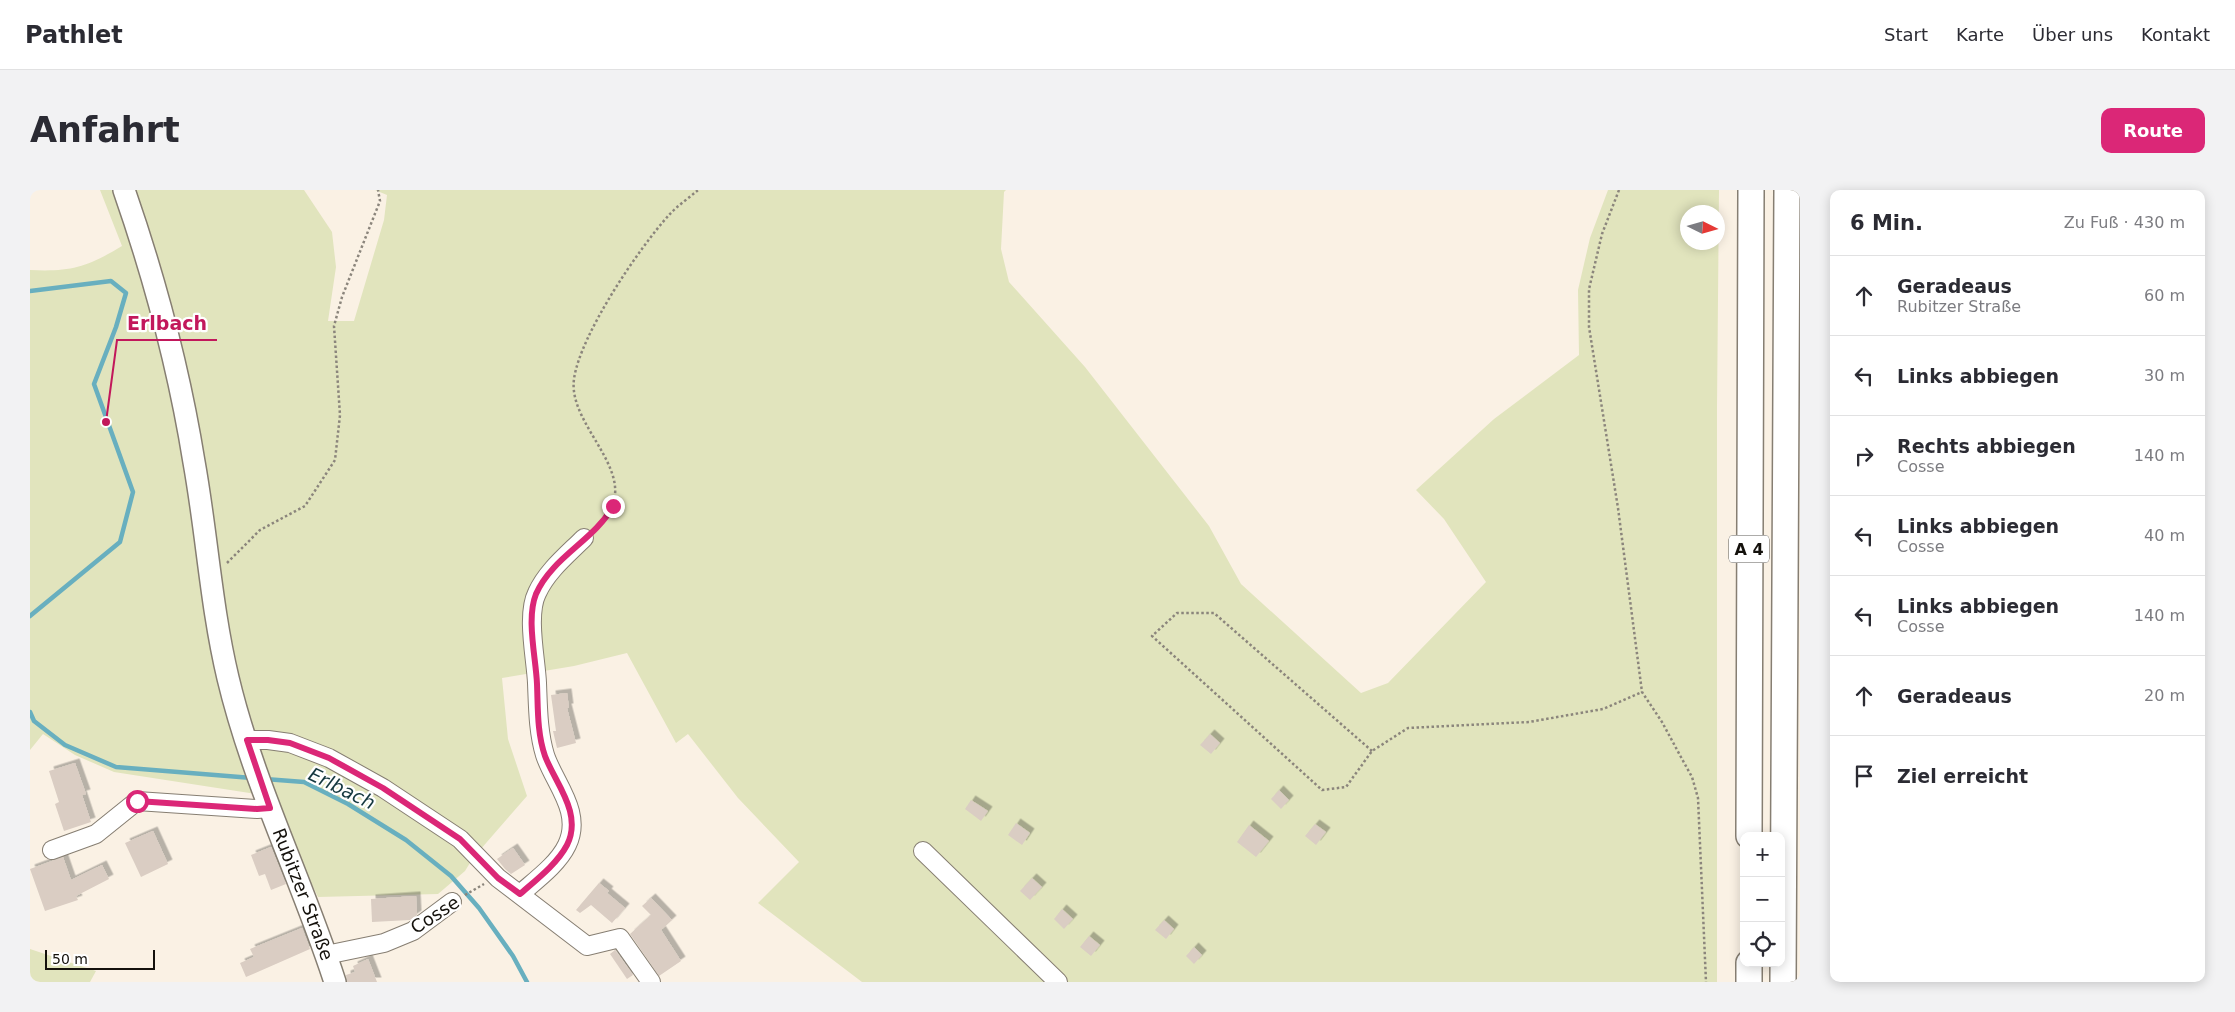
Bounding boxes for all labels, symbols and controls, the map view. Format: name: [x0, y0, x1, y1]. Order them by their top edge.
text: Pathlet: [25, 21, 123, 49]
text: Start: [1884, 24, 1928, 45]
text: Karte: [1956, 24, 2004, 45]
text: Über uns: [2032, 24, 2113, 45]
text: Kontakt: [2141, 24, 2210, 45]
button: Route: [2101, 108, 2205, 153]
text: Anfahrt: [30, 110, 180, 150]
north arrow: [1680, 205, 1725, 250]
text: 6 Min.: [1850, 211, 1923, 235]
text: Zu Fuß · 430 m: [2064, 213, 2185, 232]
text: Geradeaus: [1897, 275, 2012, 297]
icon: ahead: [1850, 282, 1878, 310]
text: 60 m: [2144, 286, 2185, 305]
text: Rubitzer Straße: [1897, 297, 2021, 316]
callout: Erlbach: [117, 306, 217, 340]
text: Erlbach: [127, 312, 207, 334]
icon: left: [1850, 362, 1878, 390]
text: Links abbiegen: [1897, 365, 2059, 387]
text: 30 m: [2144, 366, 2185, 385]
text: Rechts abbiegen: [1897, 435, 2076, 457]
icon: right: [1850, 442, 1878, 470]
text: 140 m: [2134, 446, 2185, 465]
text: Cosse: [1897, 457, 1944, 476]
route end: [602, 495, 625, 518]
text: Links abbiegen: [1897, 515, 2059, 537]
icon: left: [1850, 522, 1878, 550]
text: 40 m: [2144, 526, 2185, 545]
road number: A 4: [1729, 536, 1769, 562]
text: Cosse: [1897, 537, 1944, 556]
text: Links abbiegen: [1897, 595, 2059, 617]
icon: left: [1850, 602, 1878, 630]
text: 140 m: [2134, 606, 2185, 625]
text: Cosse: [1897, 617, 1944, 636]
icon: ahead: [1850, 682, 1878, 710]
text: Geradeaus: [1897, 685, 2012, 707]
text: 20 m: [2144, 686, 2185, 705]
water label: Erlbach: [305, 762, 379, 814]
icon: arrive: [1850, 762, 1878, 790]
text: Ziel erreicht: [1897, 765, 2028, 787]
route start: [126, 790, 149, 813]
street label: Rubitzer Straße: [268, 825, 338, 963]
map controls: [1740, 832, 1785, 967]
button: +: [1740, 832, 1785, 877]
button: −: [1740, 877, 1785, 922]
street label: Cosse: [407, 891, 463, 938]
button: locate: [1740, 922, 1785, 967]
scale bar: [45, 947, 155, 970]
text: 50 m: [52, 951, 88, 967]

